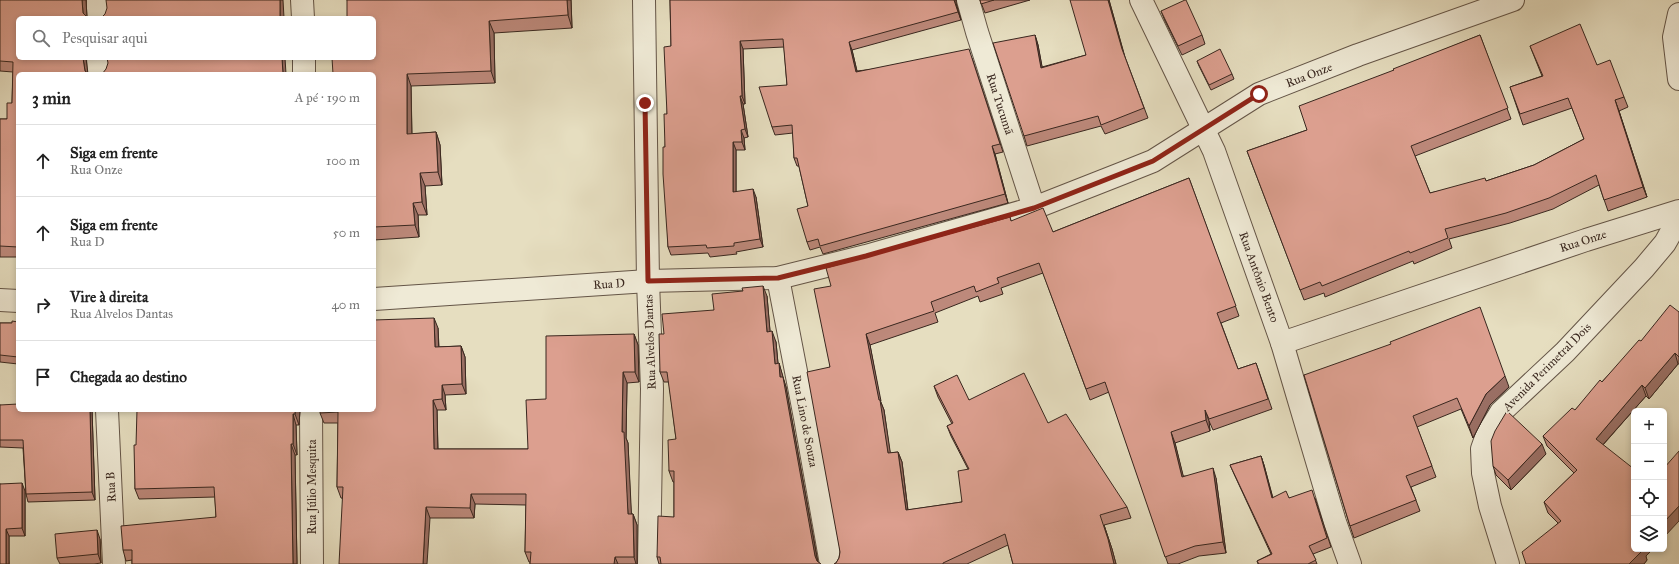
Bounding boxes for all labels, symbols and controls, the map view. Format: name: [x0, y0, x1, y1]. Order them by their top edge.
search box: [16, 16, 376, 60]
icon: search: [30, 27, 52, 49]
text: Pesquisar aqui: [62, 29, 148, 47]
street label: Rua Onze: [1284, 60, 1334, 90]
street label: Rua Tucumã: [984, 72, 1017, 137]
route start: [1250, 85, 1268, 103]
text: 3 min: [32, 88, 71, 109]
text: A pé · 190 m: [295, 90, 360, 106]
route end: [636, 94, 654, 112]
text: Siga em frente: [70, 144, 158, 162]
icon: ahead: [32, 150, 54, 172]
text: 100 m: [326, 153, 360, 169]
text: Rua Onze: [70, 162, 123, 178]
text: Siga em frente: [70, 216, 158, 234]
icon: ahead: [32, 222, 54, 244]
text: 50 m: [333, 225, 360, 241]
street label: Rua Onze: [1558, 227, 1608, 255]
street label: Rua Antônio Bento: [1236, 230, 1282, 324]
text: Rua D: [70, 234, 105, 250]
street label: Rua D: [593, 276, 625, 292]
text: Vire à direita: [70, 288, 148, 306]
icon: right: [32, 294, 54, 316]
street label: Rua Alvelos Dantas: [641, 294, 659, 390]
text: 40 m: [331, 297, 360, 313]
text: Rua Alvelos Dantas: [70, 306, 173, 322]
street label: Avenida Perimetral Dois: [1499, 320, 1594, 415]
icon: arrive: [32, 366, 54, 388]
text: Chegada ao destino: [70, 368, 187, 386]
street label: Rua Lino de Souza: [789, 374, 821, 469]
map controls: [1631, 408, 1667, 552]
button: +: [1631, 408, 1667, 444]
street label: Rua Júlio Mesquita: [305, 439, 320, 534]
button: −: [1631, 444, 1667, 480]
street label: Rua B: [103, 471, 119, 503]
button: locate: [1631, 480, 1667, 516]
button: layers: [1631, 516, 1667, 552]

